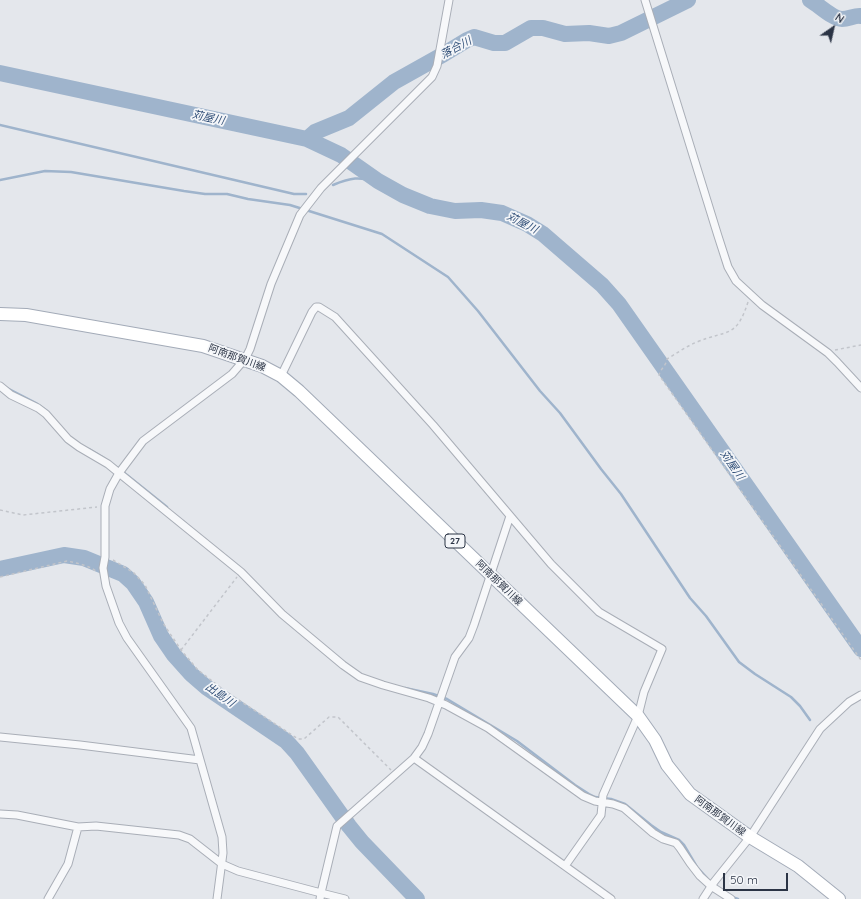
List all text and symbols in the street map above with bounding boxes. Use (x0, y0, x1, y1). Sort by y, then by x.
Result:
north arrow (813, 8, 853, 48)
text: N (832, 10, 847, 26)
water label: 落合川 (438, 34, 474, 62)
water label: 苅屋川 (190, 108, 226, 128)
water label: 苅屋川 (504, 210, 540, 236)
street label: 阿南那賀川線 (207, 342, 267, 374)
water label: 苅屋川 (717, 448, 747, 482)
road number: 27 (445, 534, 465, 548)
street label: 阿南那賀川線 (473, 558, 525, 608)
water label: 出島川 (203, 680, 237, 710)
street label: 阿南那賀川線 (692, 794, 748, 838)
scale bar (725, 865, 790, 891)
text: 50 m (730, 872, 758, 887)

